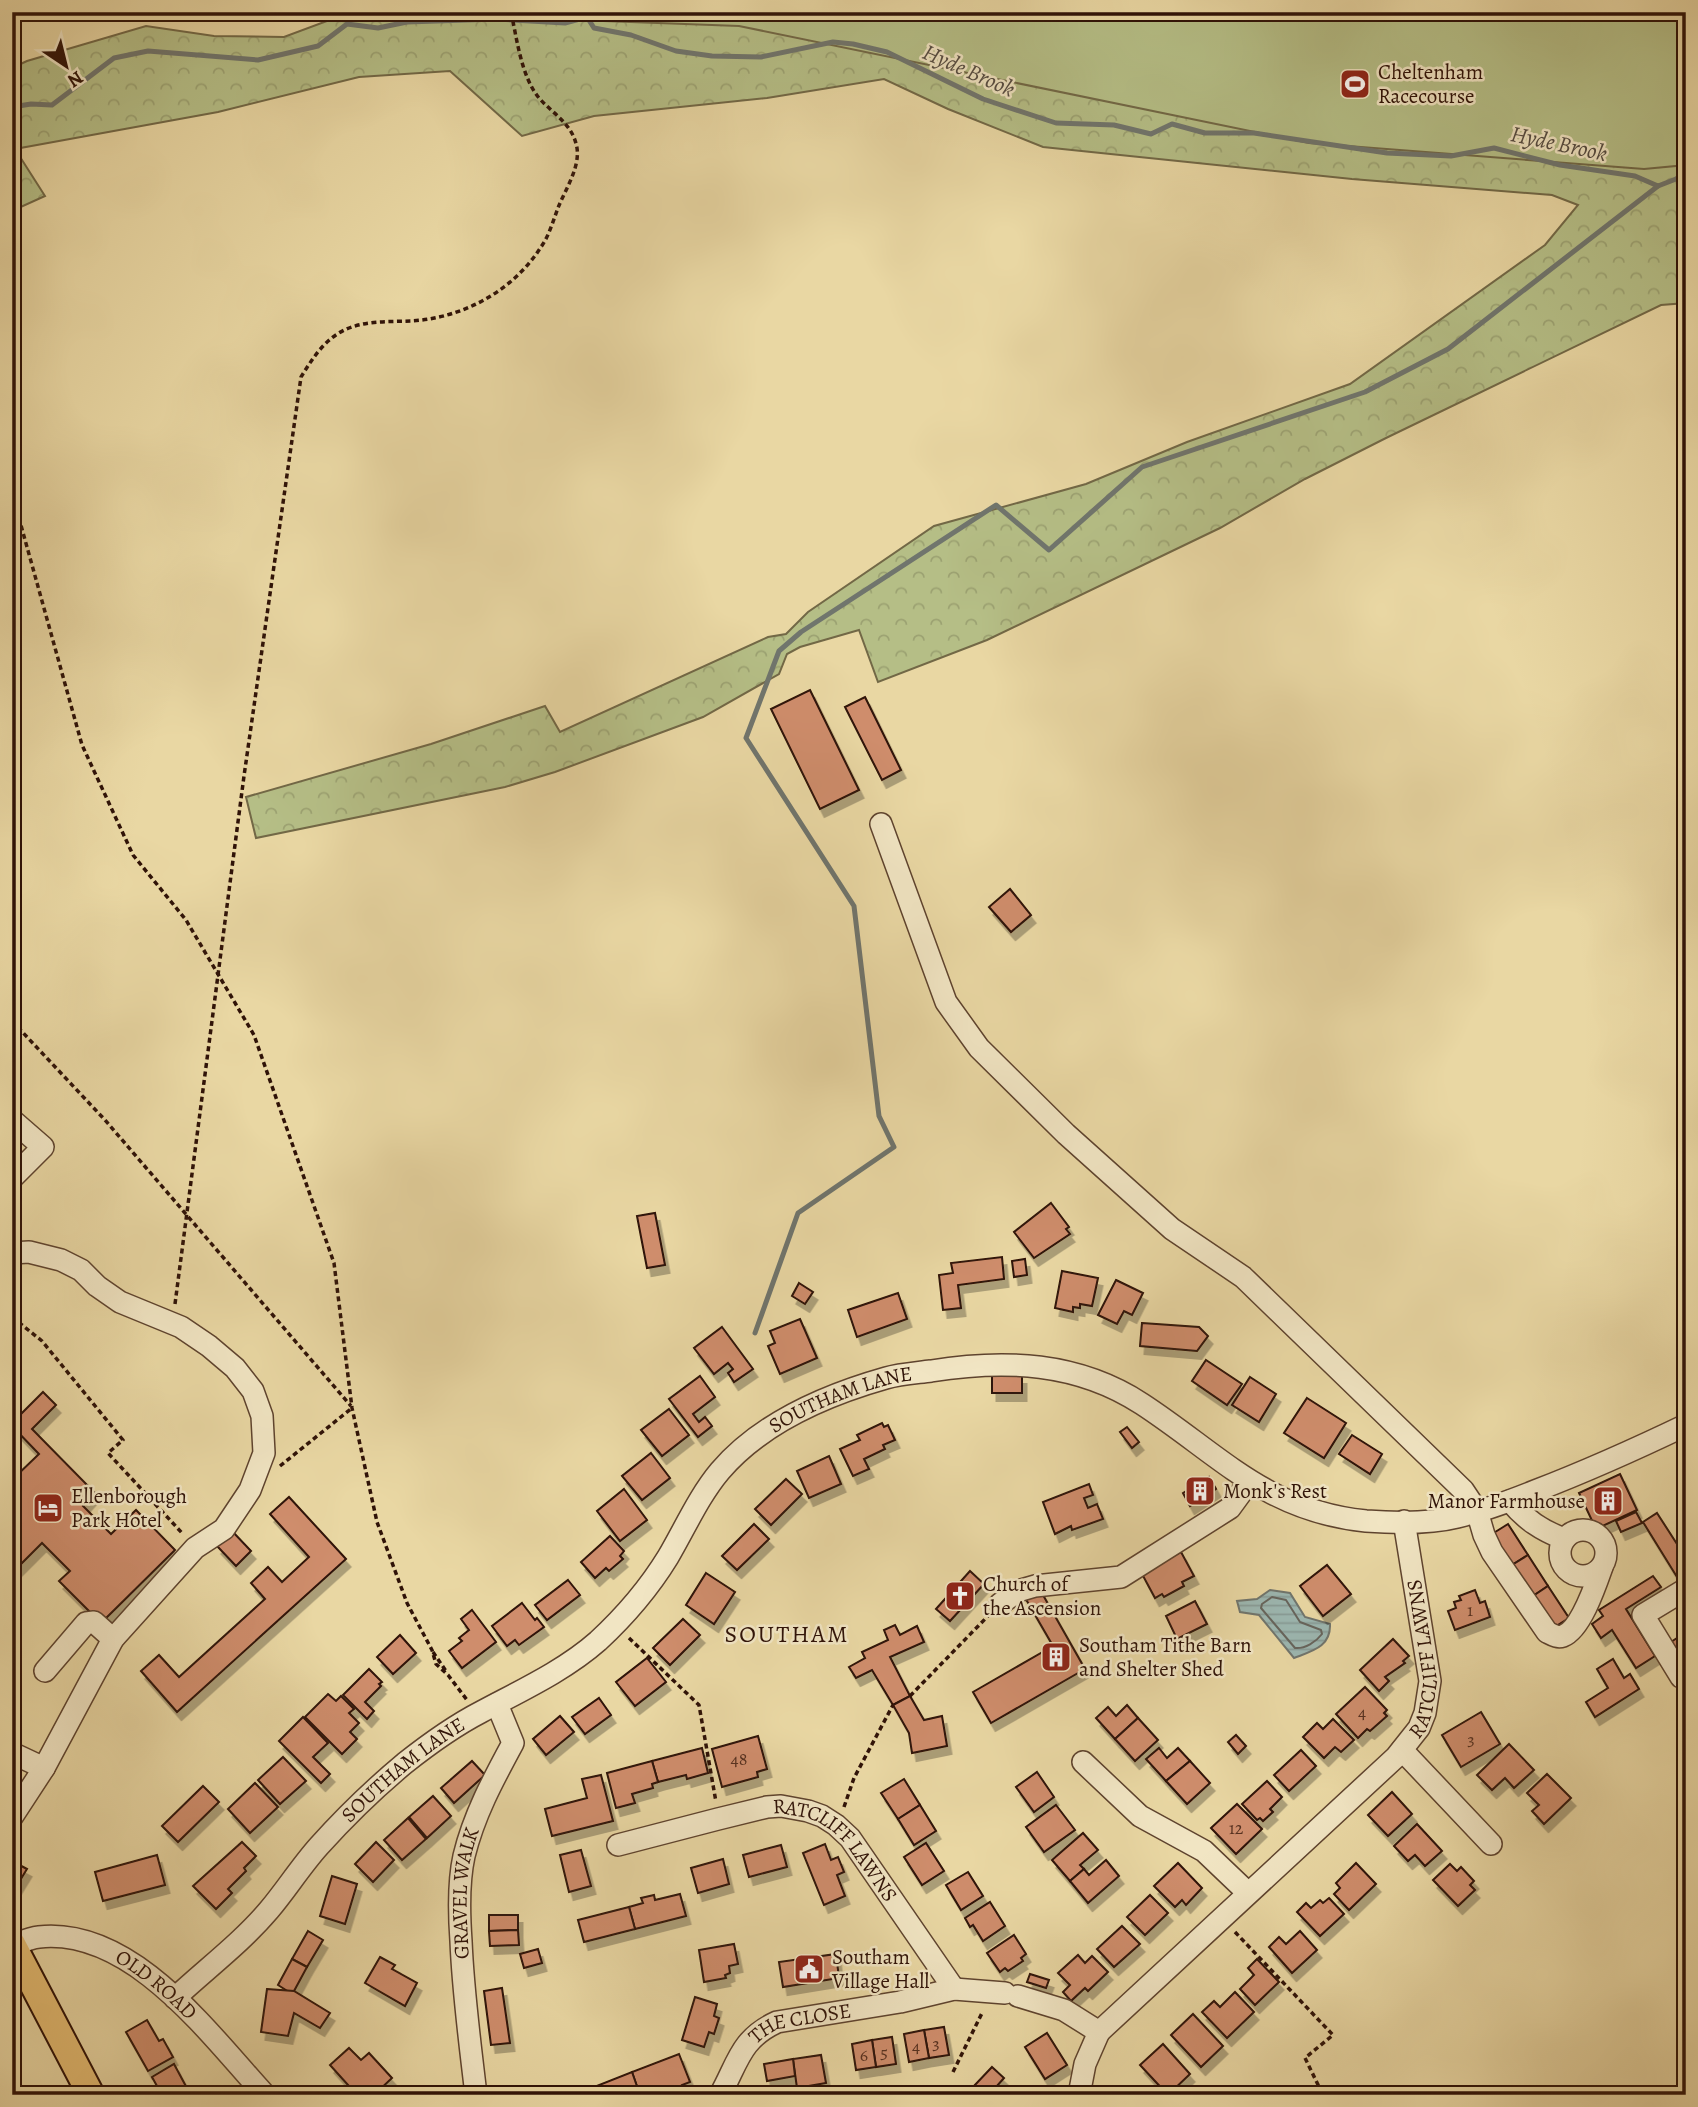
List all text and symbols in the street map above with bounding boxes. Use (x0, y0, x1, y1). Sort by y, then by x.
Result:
north arrow (32, 32, 102, 102)
water label: Hyde Brook (918, 36, 1020, 105)
place label: Cheltenham Racecourse (1378, 58, 1483, 110)
text: N (62, 64, 88, 94)
sports icon: Cheltenham Racecourse (1338, 67, 1372, 101)
water label: Hyde Brook (1508, 118, 1610, 169)
street label: SOUTHAM LANE (763, 1359, 914, 1439)
building icon: Monk's Rest (1183, 1474, 1217, 1508)
place label: Monk's Rest (1223, 1477, 1327, 1505)
place label: Ellenborough Park Hotel (71, 1482, 187, 1534)
building icon: Manor Farmhouse (1591, 1484, 1625, 1518)
place label: Manor Farmhouse (1427, 1487, 1585, 1515)
hotel icon: Ellenborough Park Hotel (31, 1491, 65, 1525)
place label: Church of the Ascension (983, 1570, 1101, 1622)
street label: RATCLIFF LAWNS (1400, 1577, 1444, 1744)
church icon: Church of the Ascension (943, 1579, 977, 1613)
house number: 1 (1467, 1598, 1473, 1622)
district label: SOUTHAM (725, 1618, 849, 1650)
place label: Southam Tithe Barn and Shelter Shed (1079, 1631, 1251, 1683)
building icon: Southam Tithe Barn and Shelter Shed (1039, 1640, 1073, 1674)
house number: 4 (1358, 1700, 1366, 1724)
street label: SOUTHAM LANE (335, 1710, 470, 1828)
house number: 3 (1467, 1727, 1475, 1751)
house number: 48 (731, 1747, 747, 1771)
street label: RATCLIFF LAWNS (772, 1792, 904, 1907)
house number: 12 (1229, 1816, 1244, 1840)
street label: GRAVEL WALK (445, 1824, 486, 1960)
street label: OLD ROAD (111, 1943, 204, 2026)
place label: Southam Village Hall (831, 1943, 929, 1995)
public building icon: Southam Village Hall (792, 1952, 826, 1986)
street label: THE CLOSE (742, 1996, 853, 2050)
house number: 3 (932, 2031, 940, 2055)
house number: 4 (912, 2034, 920, 2058)
house number: 5 (880, 2040, 888, 2064)
house number: 6 (860, 2043, 868, 2067)

